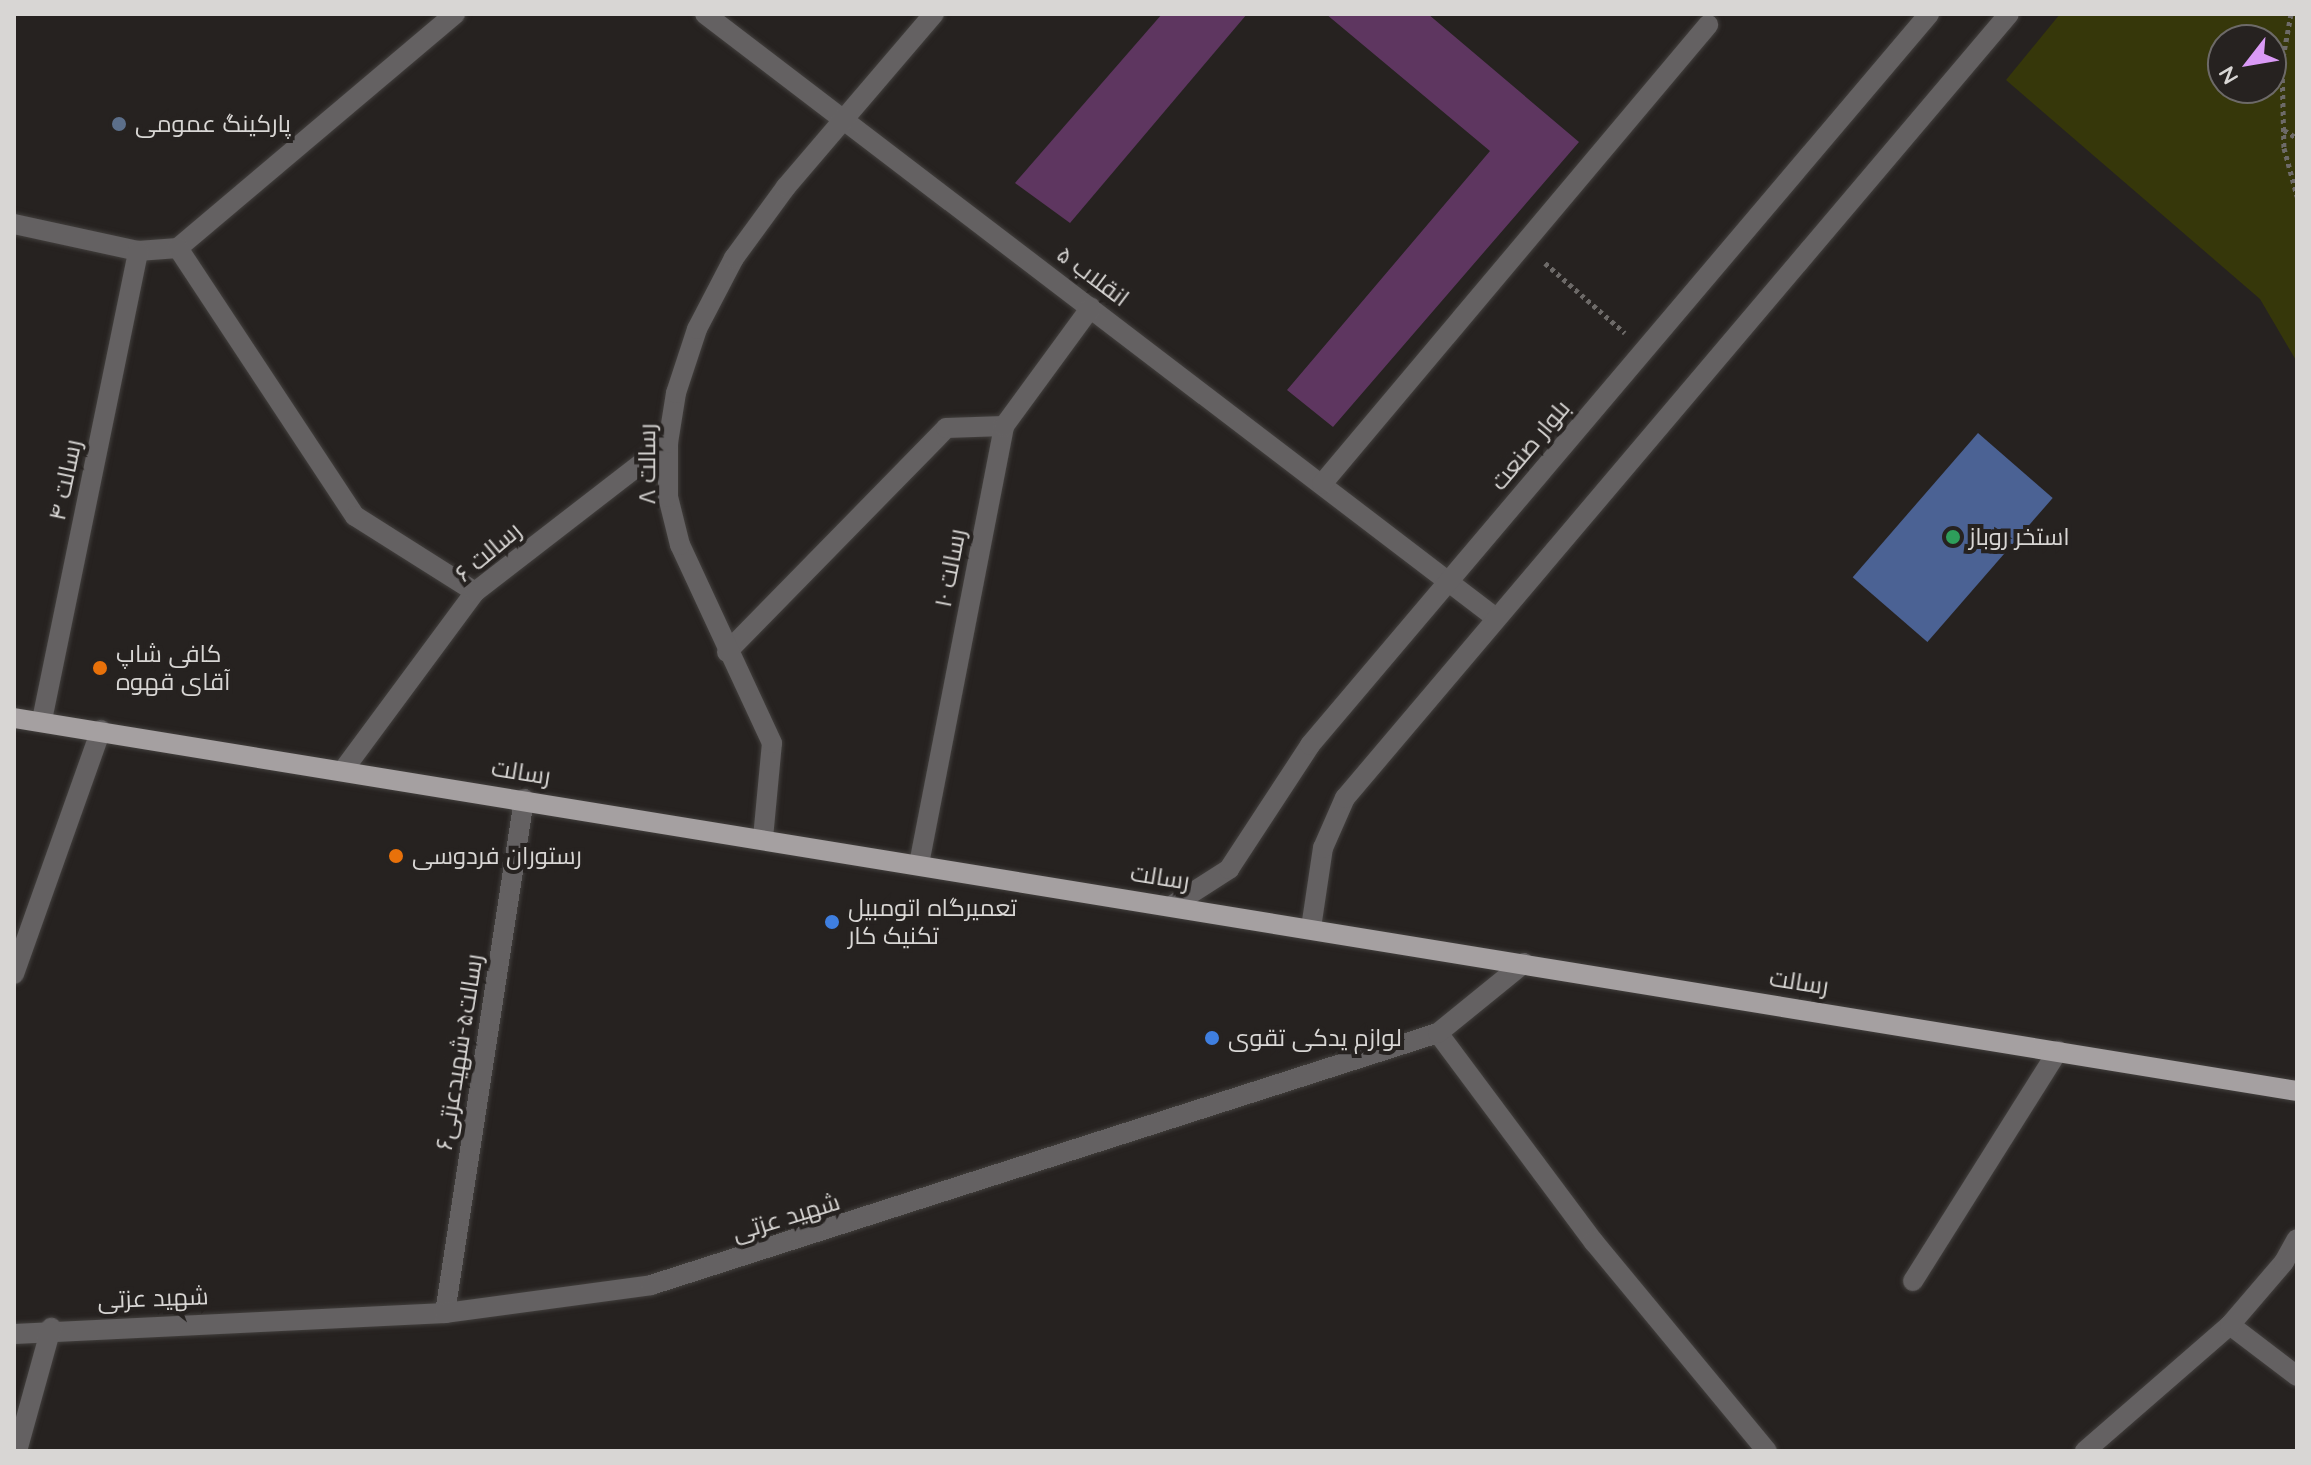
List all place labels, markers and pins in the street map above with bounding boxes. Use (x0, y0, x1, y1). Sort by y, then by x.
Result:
place label: پارکینگ عمومی (135, 110, 291, 138)
marker: پارکینگ عمومی (110, 115, 128, 133)
place label: استخر روباز (1969, 523, 2070, 551)
marker: استخر روباز (1944, 528, 1962, 546)
place label: کافی شاپ آقای‌ قهوه (116, 640, 230, 696)
marker: کافی شاپ آقای‌ قهوه (91, 659, 109, 677)
place label: رستوران فردوسی (412, 842, 582, 870)
marker: رستوران فردوسی (387, 847, 405, 865)
place label: تعمیرگاه اتومبیل تکنیک کار (848, 894, 1017, 950)
marker: تعمیرگاه اتومبیل تکنیک کار (823, 913, 841, 931)
place label: لوازم یدکی تقوی (1228, 1024, 1402, 1052)
marker: لوازم یدکی تقوی (1203, 1029, 1221, 1047)

